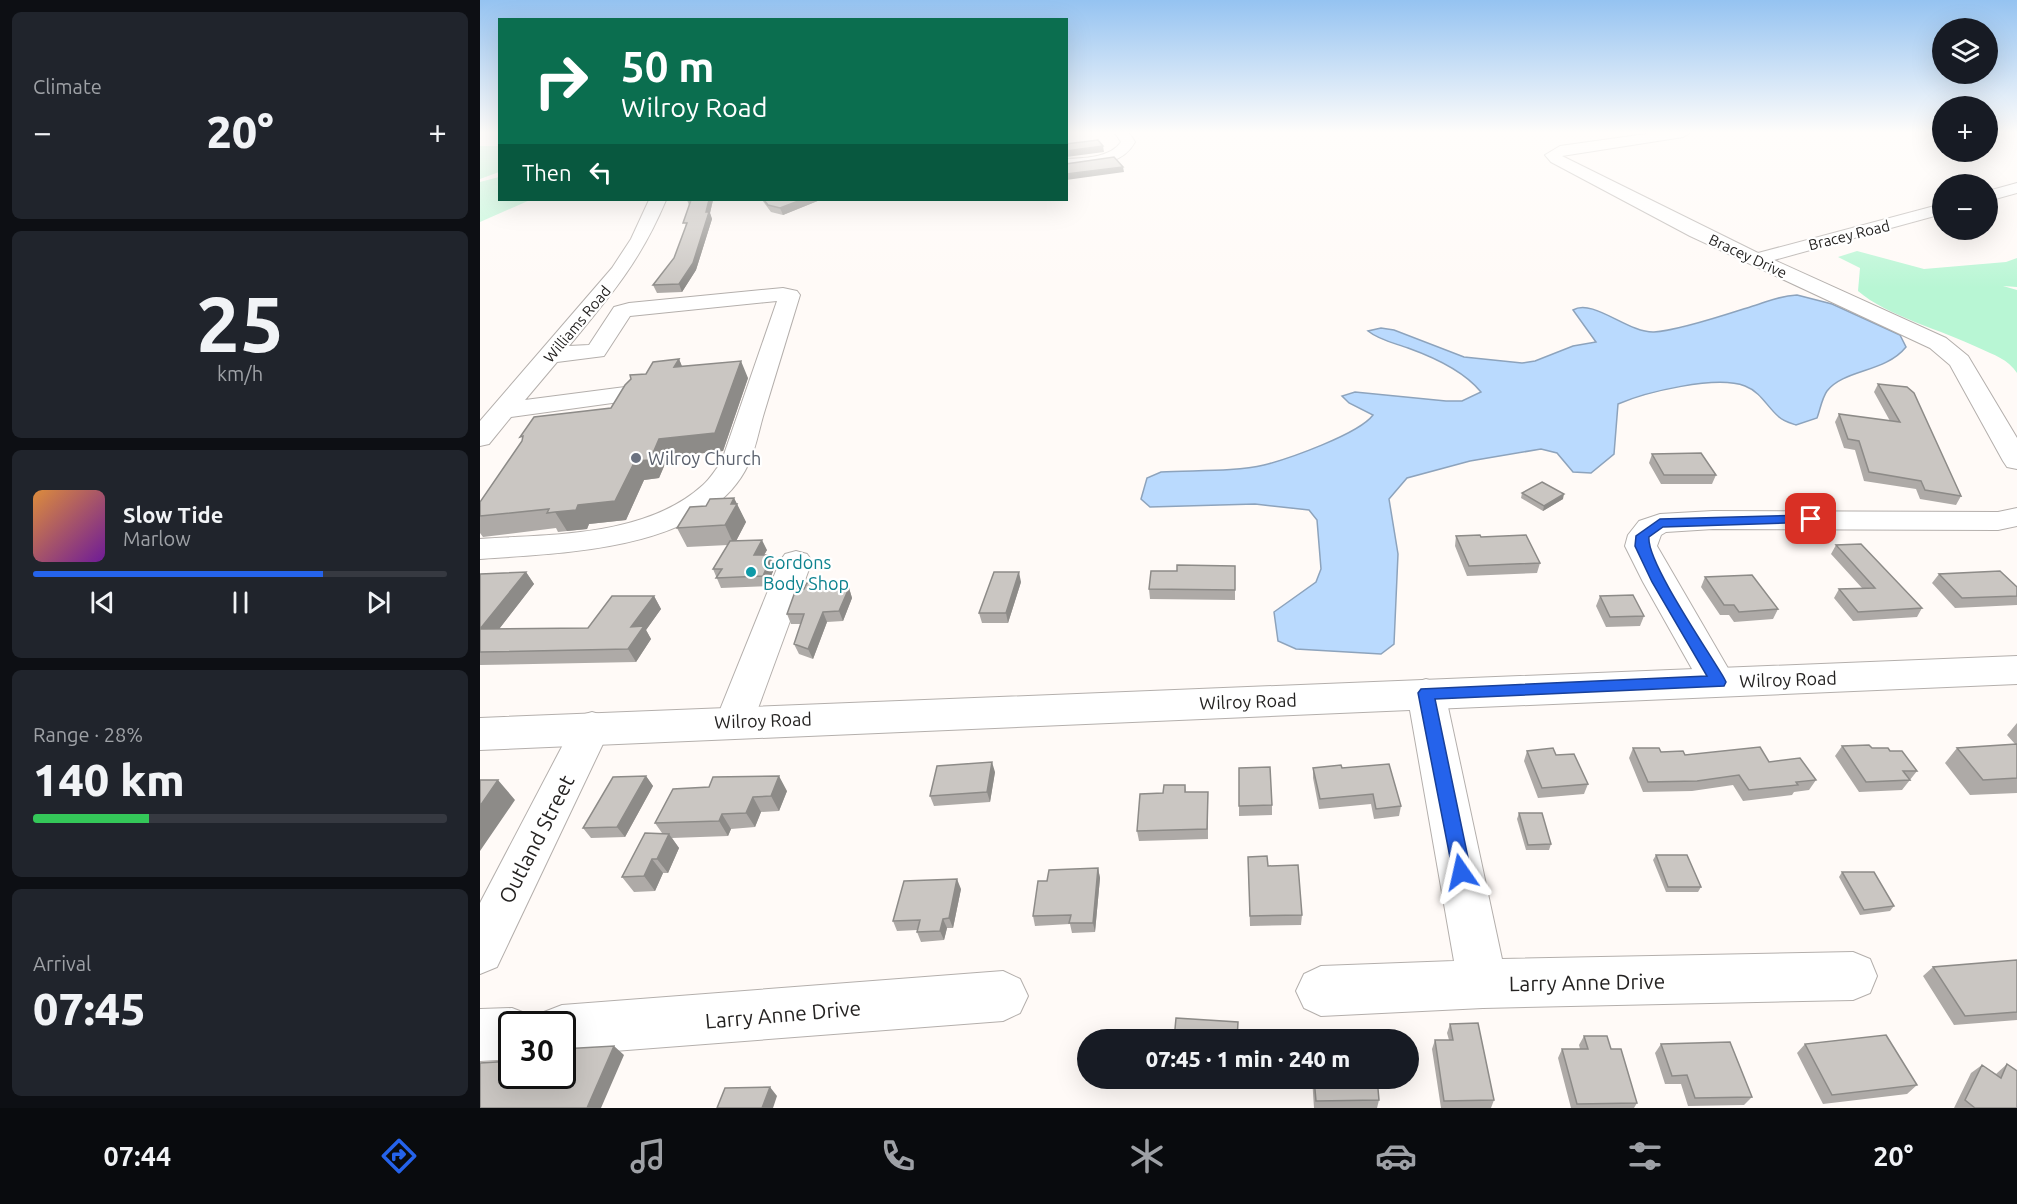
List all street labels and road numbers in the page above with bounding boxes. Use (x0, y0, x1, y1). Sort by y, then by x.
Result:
street label: Bracey Road (1807, 217, 1891, 253)
street label: Bracey Drive (1706, 230, 1790, 282)
street label: Williams Road (540, 282, 614, 366)
street label: Wilroy Road (1739, 667, 1837, 691)
street label: Wilroy Road (1199, 689, 1297, 713)
street label: Wilroy Road (714, 708, 812, 732)
street label: Outland Street (493, 771, 579, 907)
street label: Larry Anne Drive (1509, 969, 1665, 995)
street label: Larry Anne Drive (704, 995, 862, 1033)

